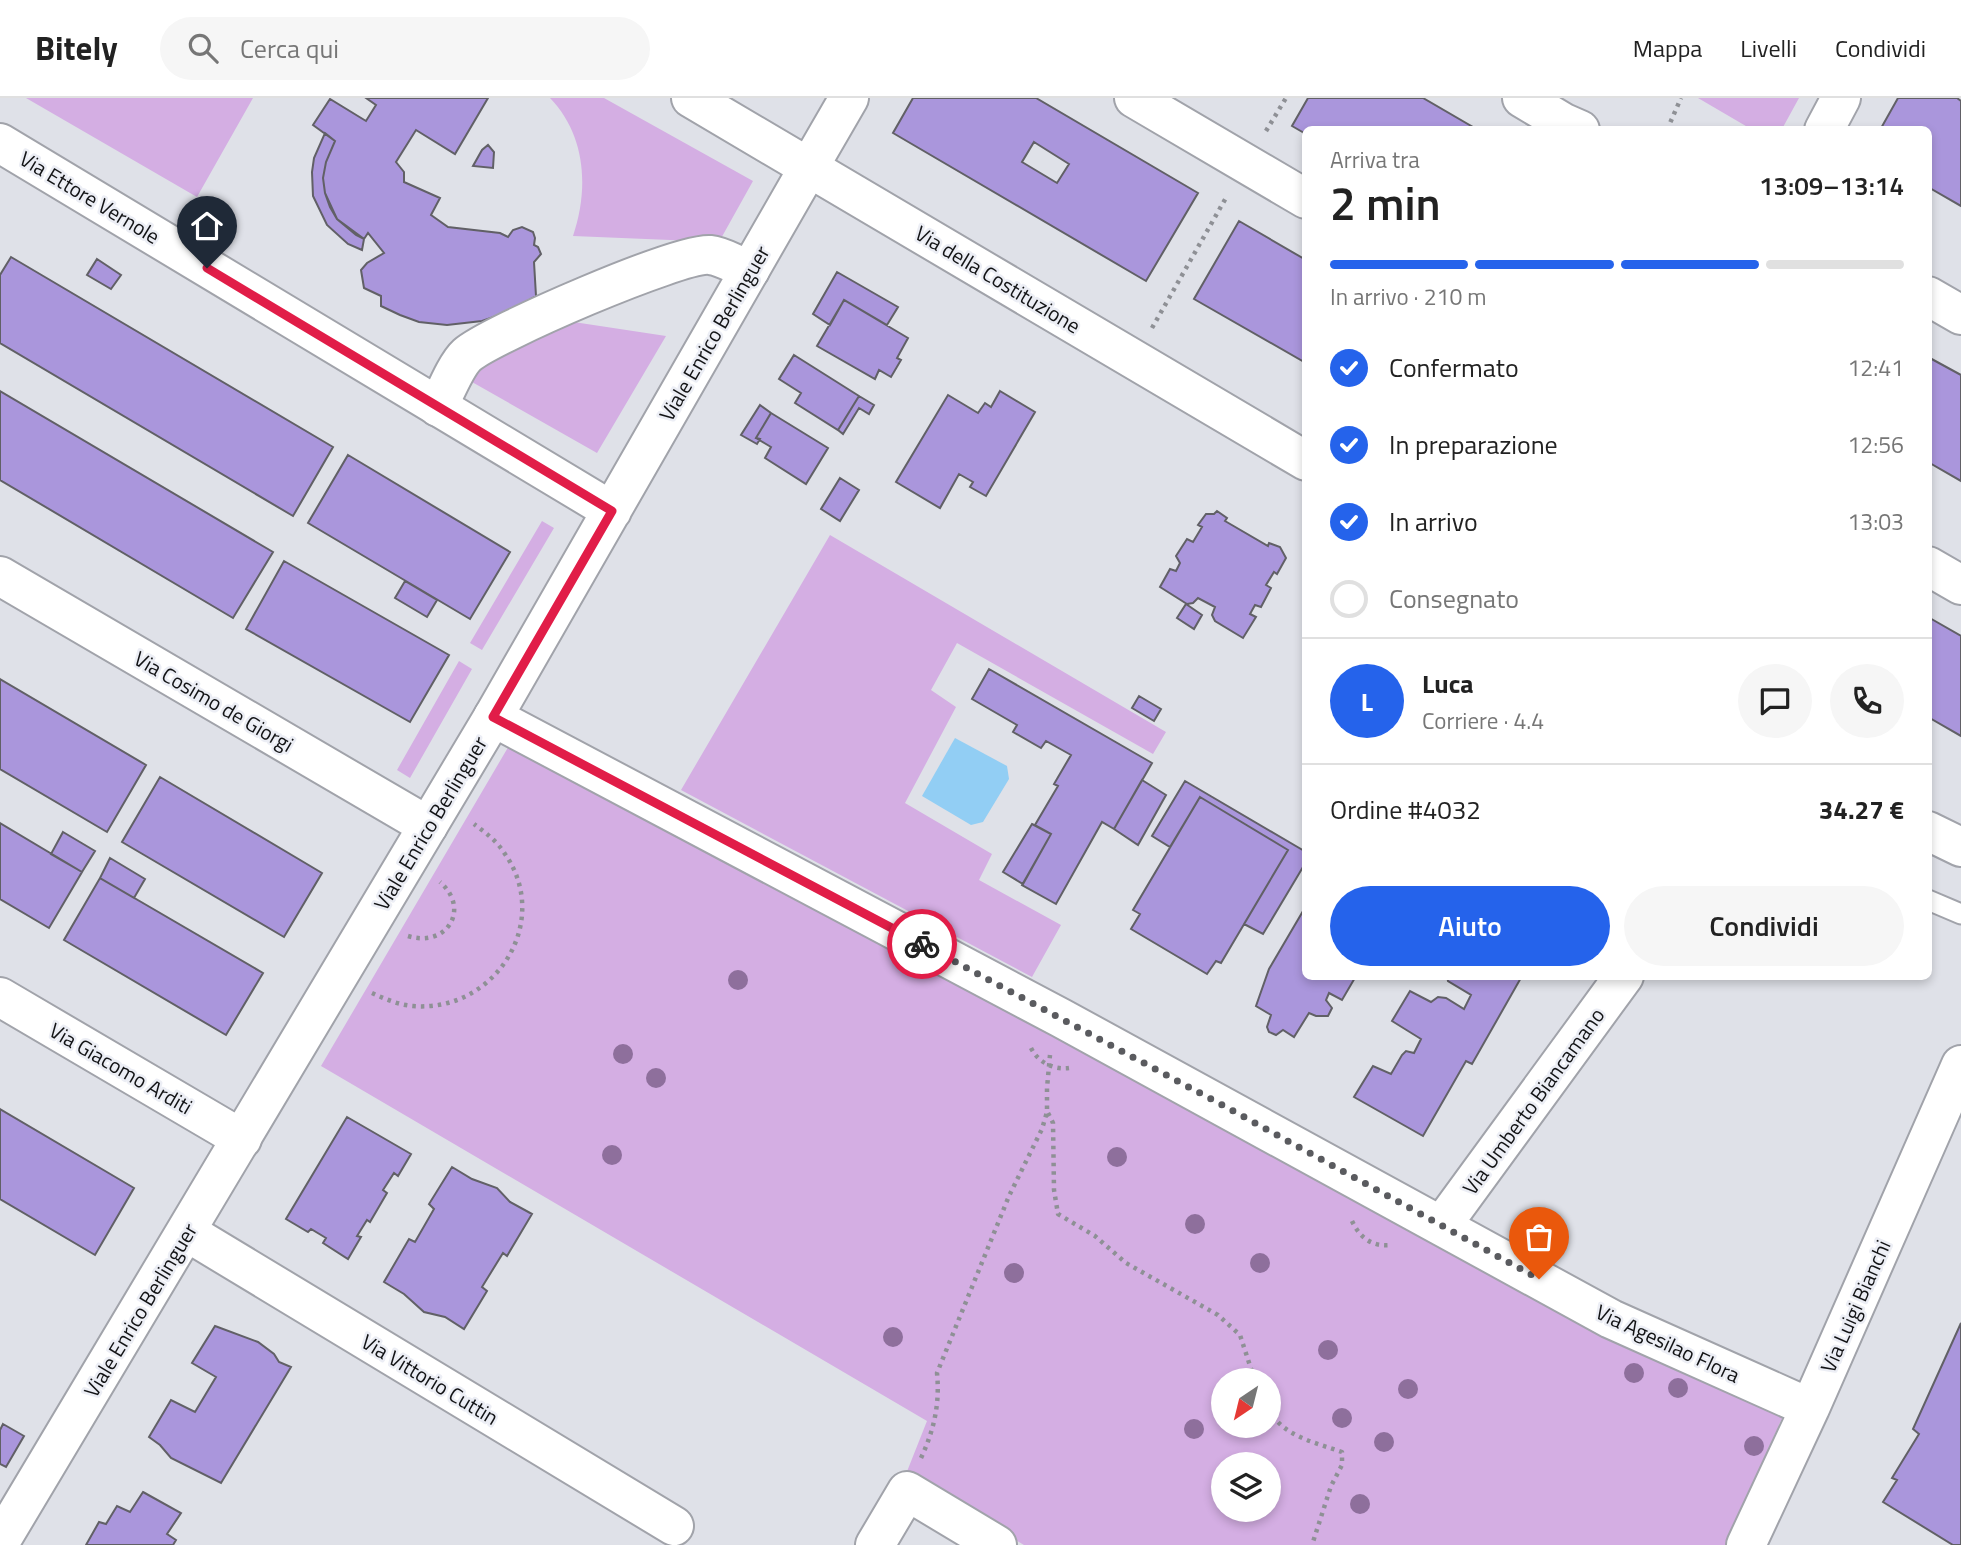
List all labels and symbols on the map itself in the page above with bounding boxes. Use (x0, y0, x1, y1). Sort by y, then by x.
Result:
street label: Via Ettore Vernole (14, 142, 166, 252)
pin (177, 196, 237, 268)
street label: Via della Costituzione (909, 217, 1087, 341)
street label: Viale Enrico Berlinguer (651, 239, 777, 427)
street label: Via Cosimo de Giorgi (128, 642, 300, 760)
street label: Viale Enrico Berlinguer (365, 730, 495, 916)
courier (887, 909, 957, 979)
street label: Via Umberto Biancamano (1454, 1001, 1612, 1201)
street label: Via Giacomo Arditi (43, 1014, 199, 1122)
pin (1509, 1207, 1569, 1279)
street label: Viale Enrico Berlinguer (75, 1217, 205, 1403)
street label: Via Luigi Bianchi (1811, 1235, 1899, 1377)
street label: Via Agesilao Flora (1591, 1296, 1746, 1391)
street label: Via Vittorio Cuttin (355, 1325, 505, 1433)
north arrow (1211, 1368, 1281, 1438)

